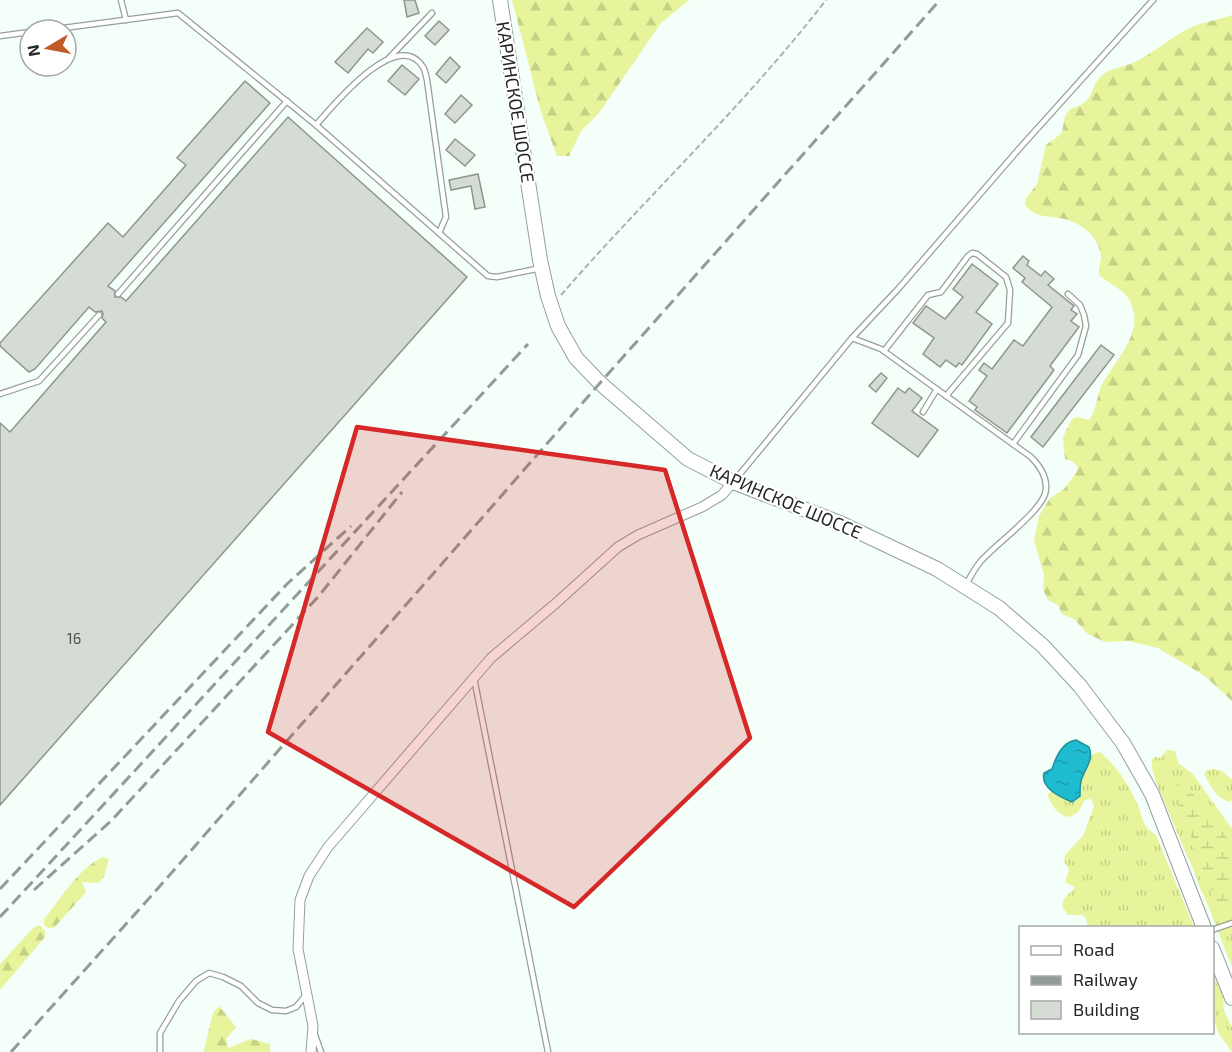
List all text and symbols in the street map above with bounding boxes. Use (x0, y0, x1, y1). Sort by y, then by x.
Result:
north arrow (18, 18, 78, 78)
street label: КАРИНСКОЕ ШОССЕ (492, 20, 540, 184)
text: N (22, 43, 43, 58)
street label: КАРИНСКОЕ ШОССЕ (707, 459, 865, 543)
house number: 16 (67, 629, 81, 647)
legend (1019, 926, 1214, 1034)
text: Road (1073, 938, 1114, 960)
text: Railway (1073, 968, 1138, 990)
text: Building (1073, 998, 1140, 1020)

